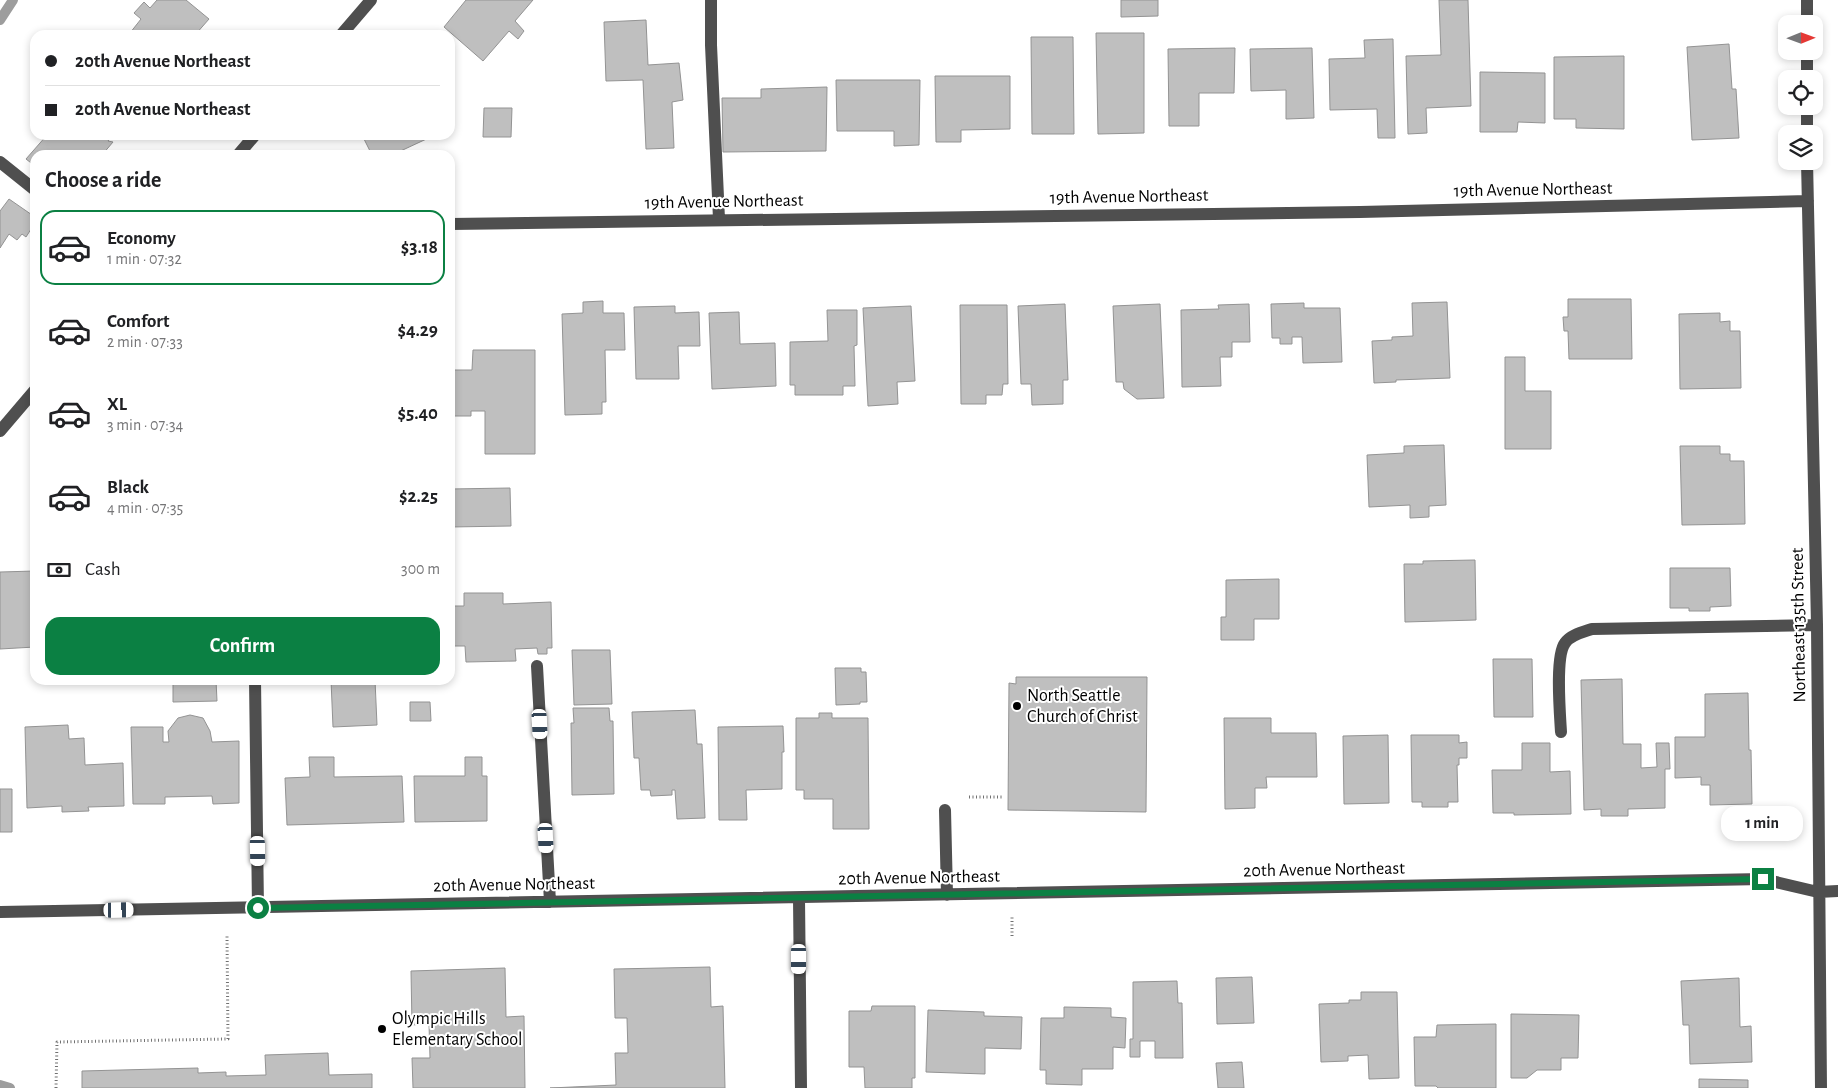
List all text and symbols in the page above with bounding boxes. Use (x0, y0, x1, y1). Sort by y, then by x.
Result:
north arrow (1778, 15, 1822, 60)
map controls (1778, 15, 1823, 170)
text: 20th Avenue Northeast (75, 52, 250, 71)
button: locate (1778, 70, 1823, 115)
text: 20th Avenue Northeast (75, 100, 250, 119)
button: layers (1778, 125, 1823, 170)
text: Choose a ride (45, 169, 161, 191)
street label: 19th Avenue Northeast (1454, 180, 1613, 200)
street label: 19th Avenue Northeast (1050, 187, 1209, 207)
street label: 19th Avenue Northeast (645, 192, 804, 212)
icon: car (47, 225, 92, 270)
text: Economy (107, 229, 176, 248)
text: $3.18 (401, 238, 438, 257)
text: 1 min · 07:32 (107, 251, 182, 267)
icon: car (47, 308, 92, 353)
text: Comfort (107, 312, 169, 331)
text: $4.29 (397, 321, 438, 340)
text: 2 min · 07:33 (107, 334, 183, 350)
icon: car (47, 391, 92, 436)
text: XL (107, 395, 127, 414)
text: $5.40 (397, 404, 438, 423)
text: 3 min · 07:34 (107, 417, 183, 433)
icon: car (47, 474, 92, 519)
text: Black (107, 478, 149, 497)
text: $2.25 (399, 487, 438, 506)
text: 4 min · 07:35 (107, 500, 183, 516)
street label: Northeast 135th Street (1789, 547, 1809, 703)
icon: cash (45, 556, 73, 584)
text: Cash (85, 560, 121, 579)
text: 300 m (401, 561, 440, 577)
button: Confirm (45, 617, 440, 675)
place label: North Seattle Church of Christ (1027, 687, 1138, 726)
marker: North Seattle Church of Christ (1011, 700, 1023, 712)
car (531, 709, 548, 739)
callout: 1 min (1722, 806, 1804, 842)
text: 1 min (1745, 815, 1779, 831)
car (537, 823, 554, 853)
car (250, 836, 265, 866)
street label: 20th Avenue Northeast (1243, 860, 1405, 880)
street label: 20th Avenue Northeast (838, 868, 1000, 888)
route end (1752, 868, 1774, 890)
street label: 20th Avenue Northeast (433, 875, 595, 895)
route start (247, 897, 269, 919)
car (103, 902, 134, 918)
car (791, 944, 806, 974)
place label: Olympic Hills Elementary School (392, 1010, 523, 1049)
marker: Olympic Hills Elementary School (376, 1023, 388, 1035)

